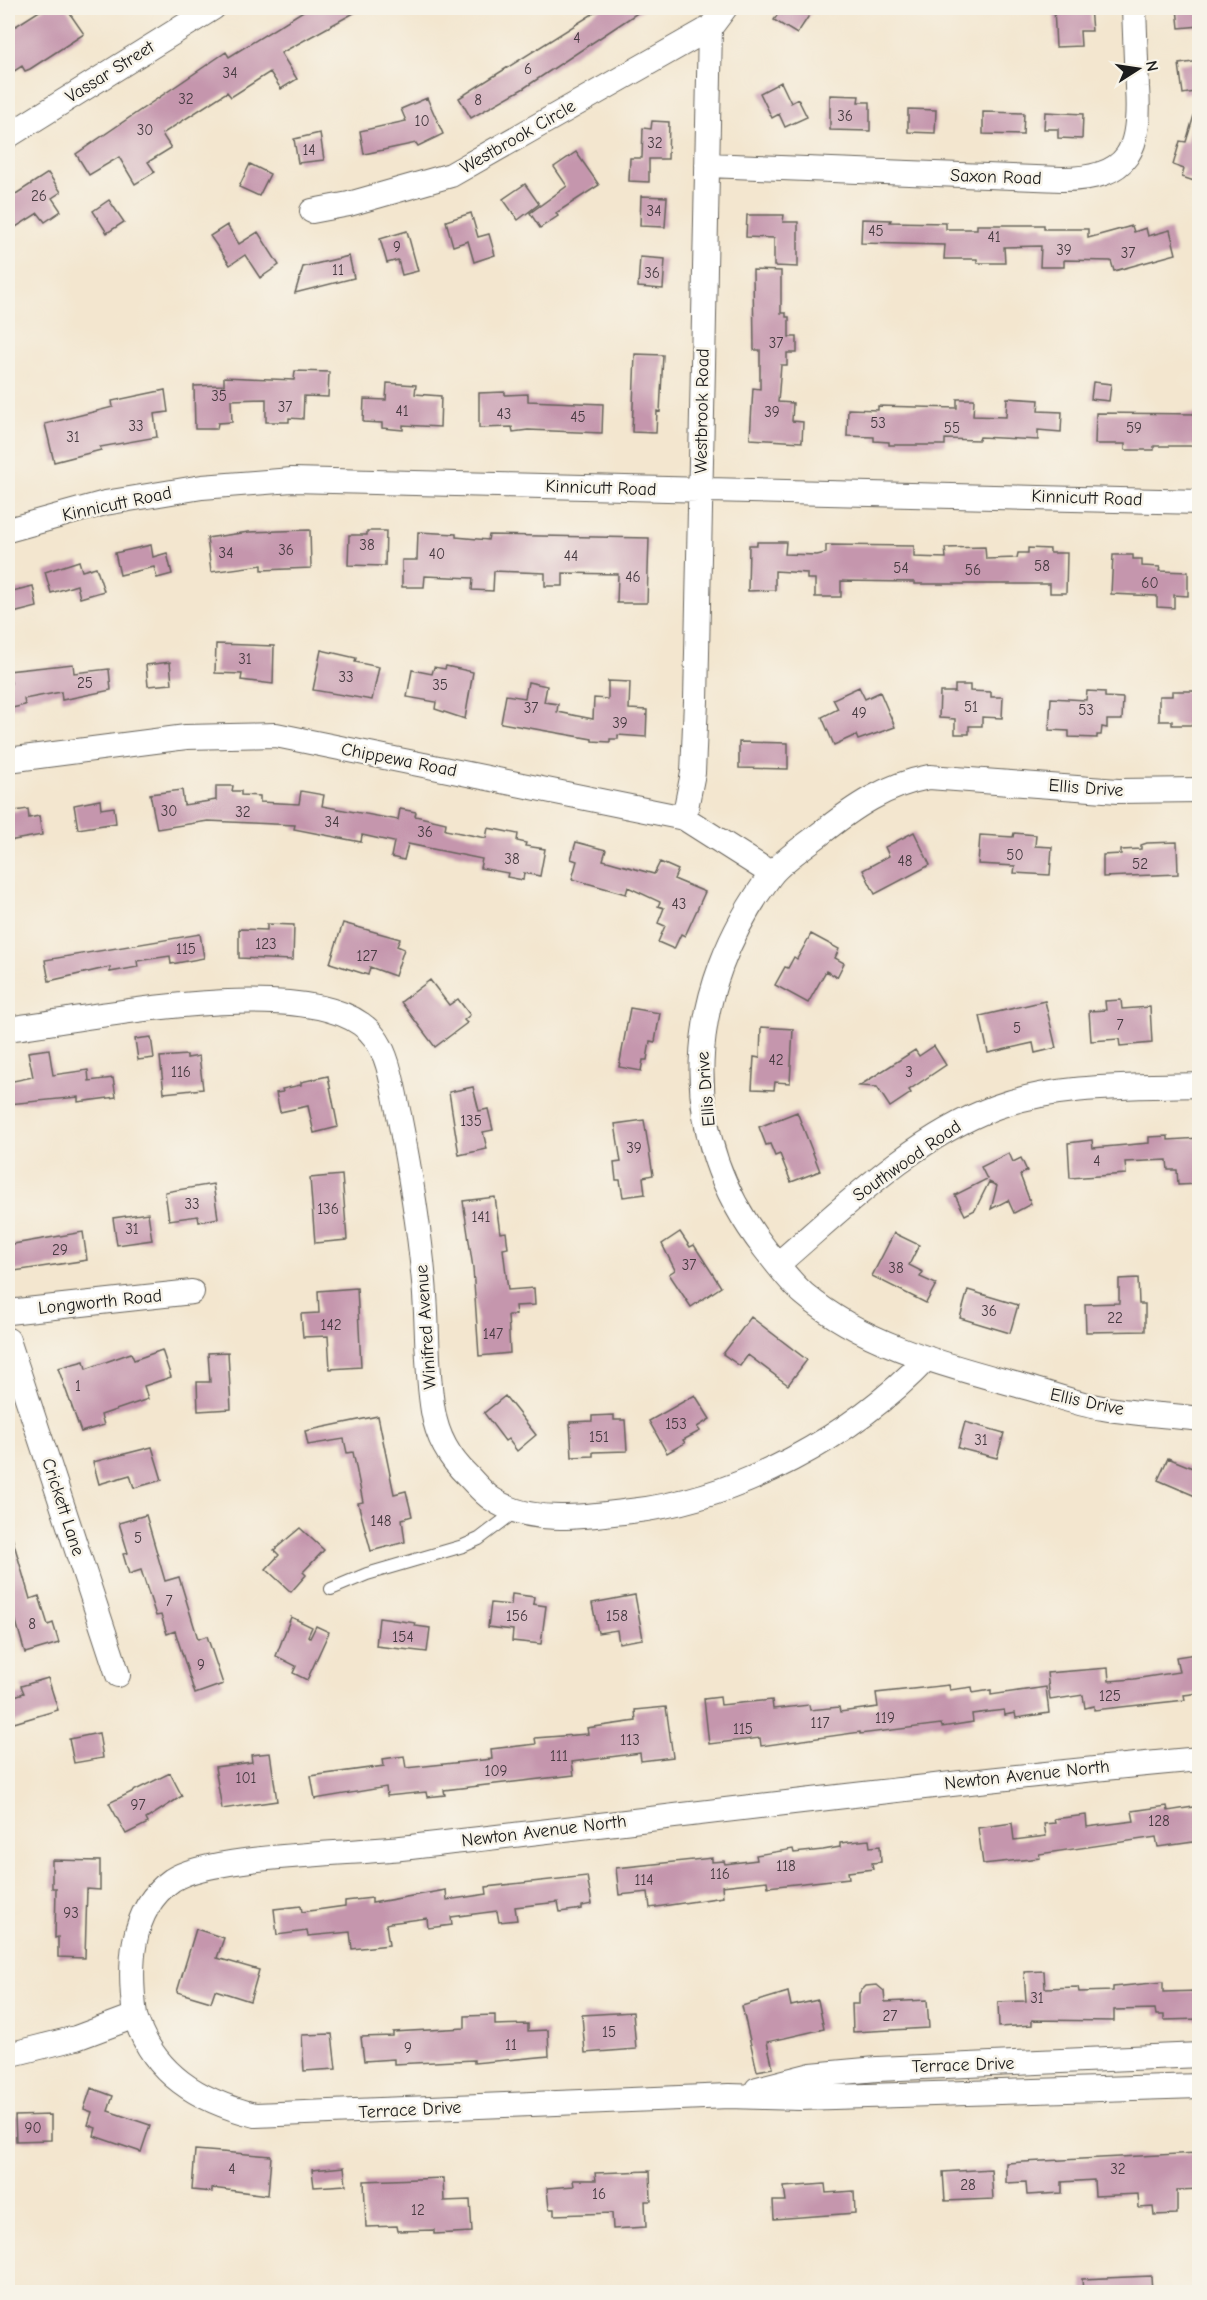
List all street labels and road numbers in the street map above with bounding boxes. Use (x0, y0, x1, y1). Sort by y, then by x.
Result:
street label: Vassar Street (62, 36, 159, 107)
street label: Westbrook Circle (457, 95, 579, 179)
street label: Saxon Road (950, 165, 1042, 189)
street label: Westbrook Road (690, 348, 714, 474)
street label: Kinnicutt Road (545, 476, 657, 500)
street label: Kinnicutt Road (60, 482, 174, 526)
street label: Kinnicutt Road (1031, 486, 1143, 510)
street label: Chippewa Road (339, 738, 459, 782)
street label: Ellis Drive (1048, 775, 1124, 801)
street label: Ellis Drive (692, 1051, 720, 1127)
street label: Southwood Road (849, 1116, 965, 1206)
street label: Winifred Avenue (411, 1264, 441, 1390)
street label: Longworth Road (37, 1285, 163, 1319)
street label: Ellis Drive (1048, 1384, 1126, 1420)
street label: Crickett Lane (37, 1455, 89, 1559)
street label: Newton Avenue North (943, 1756, 1111, 1794)
street label: Newton Avenue North (460, 1810, 628, 1852)
street label: Terrace Drive (911, 2053, 1015, 2077)
street label: Terrace Drive (358, 2097, 462, 2123)

